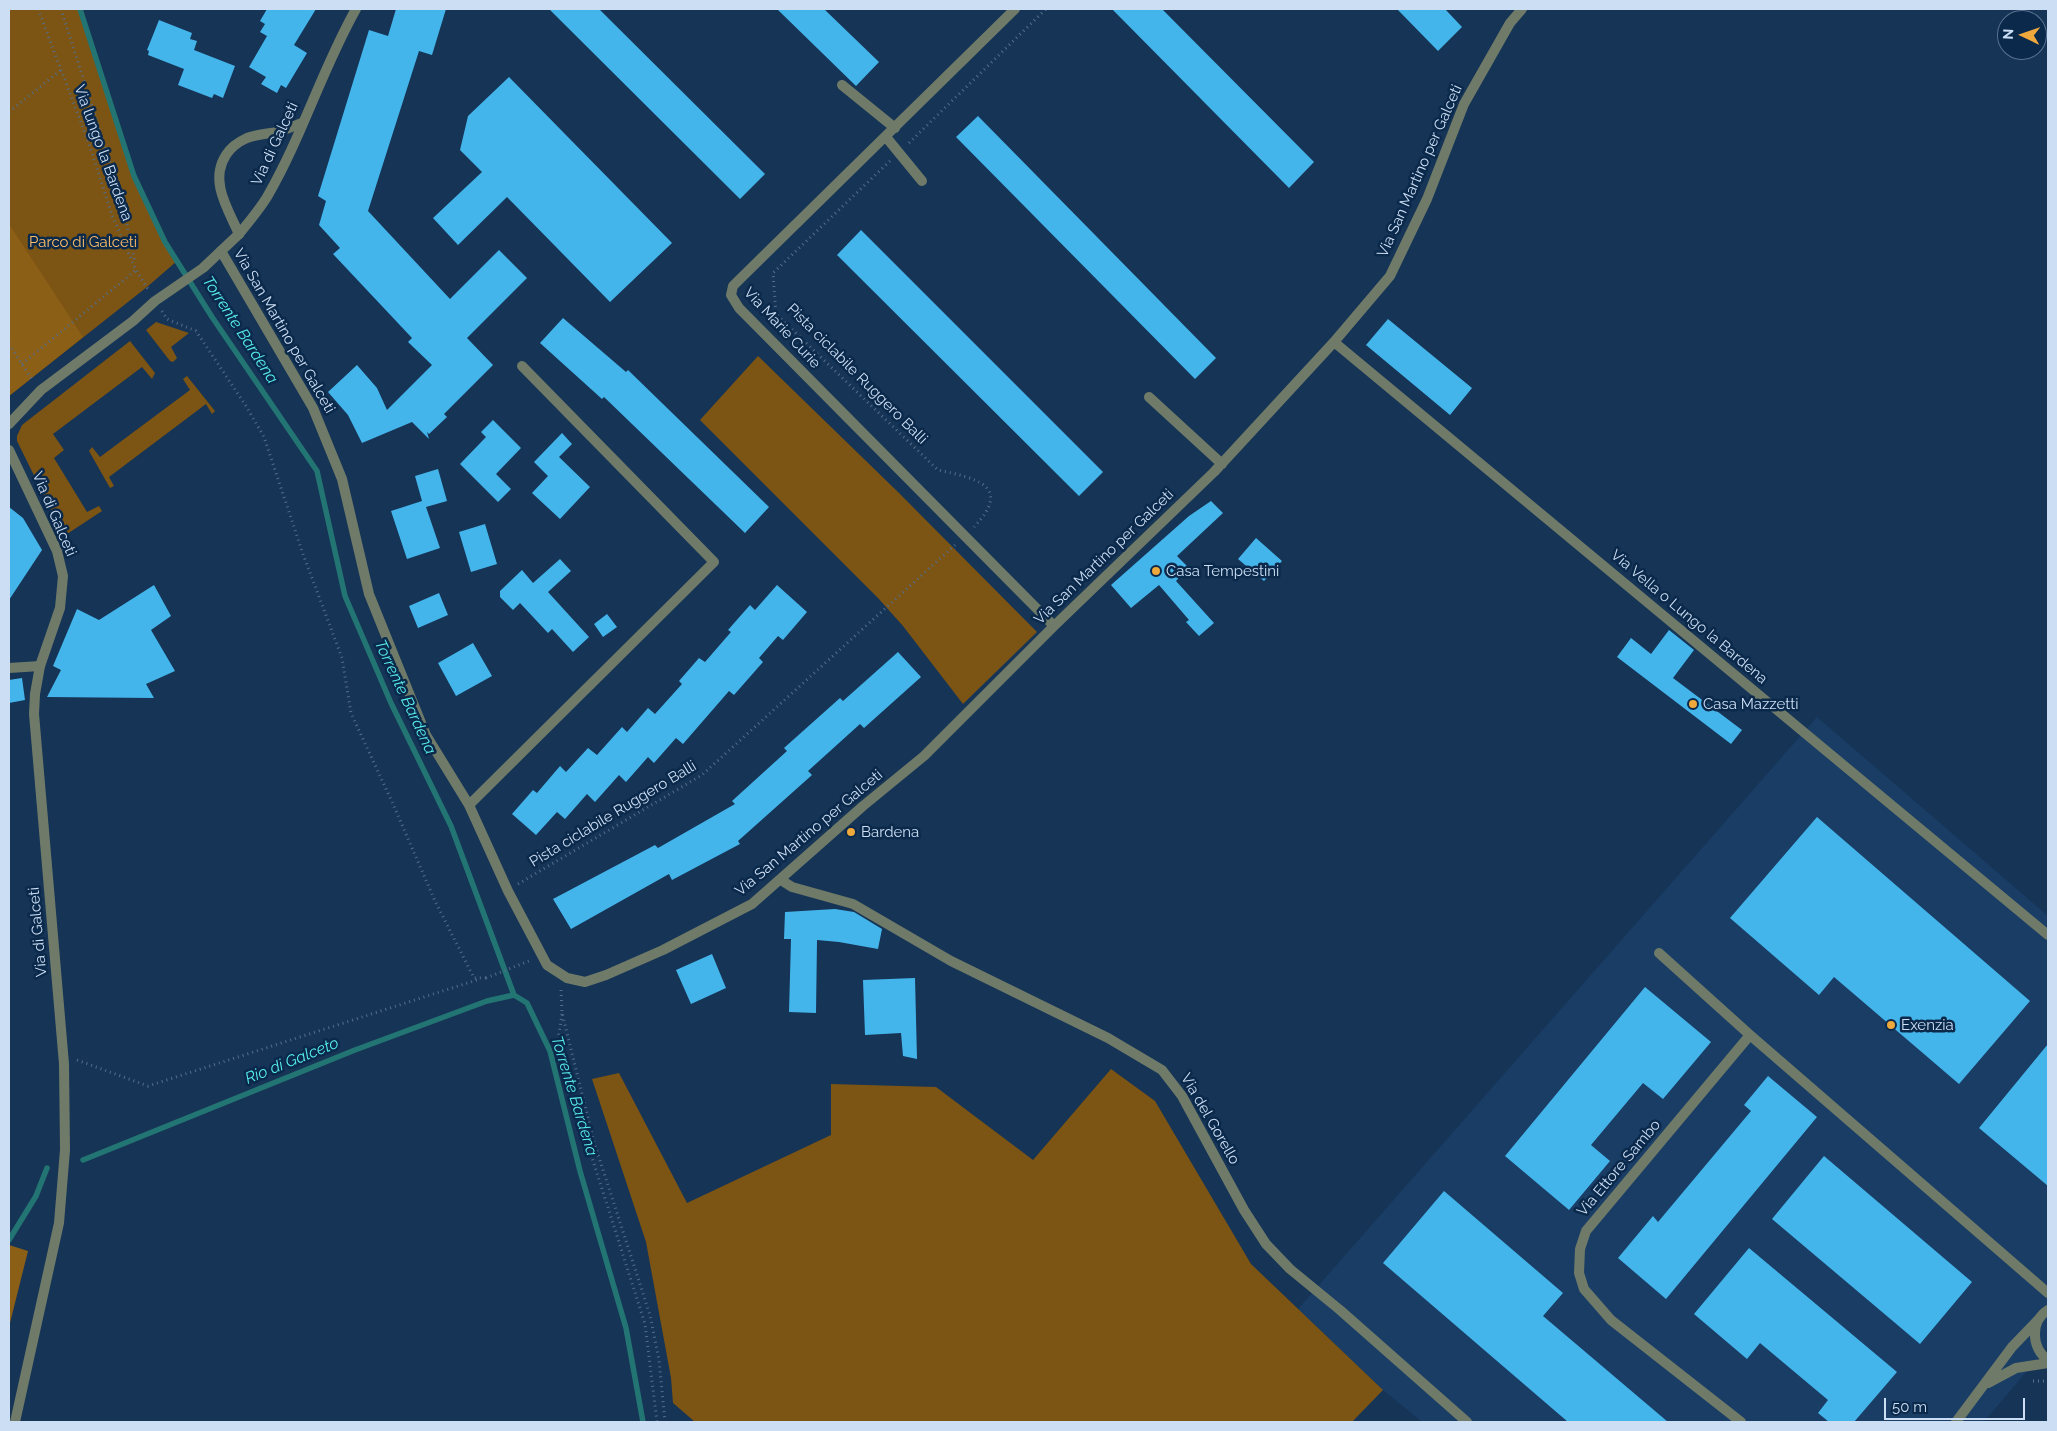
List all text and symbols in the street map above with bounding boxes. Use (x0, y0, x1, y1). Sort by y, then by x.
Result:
north arrow (1997, 10, 2047, 60)
text: N (2000, 29, 2016, 40)
street label: Via lungo la Bardena (70, 82, 136, 224)
street label: Via San Martino per Galceti (1374, 82, 1466, 260)
street label: Via di Galceti (248, 99, 302, 189)
park label: Parco di Galceti (29, 233, 137, 251)
street label: Via San Martino per Galceti (229, 246, 339, 416)
water label: Torrente Bardena (198, 273, 282, 387)
street label: Via Marie Curie (740, 284, 824, 372)
street label: Pista ciclabile Ruggero Balli (783, 300, 931, 448)
street label: Via di Galceti (28, 469, 80, 559)
street label: Via San Martino per Galceti (1031, 486, 1177, 628)
street label: Via Vella o Lungo la Bardena (1607, 546, 1771, 688)
place label: Casa Tempestini (1166, 562, 1279, 580)
marker: Casa Tempestini (1150, 565, 1162, 577)
water label: Torrente Bardena (370, 637, 440, 757)
place label: Casa Mazzetti (1703, 695, 1799, 713)
marker: Casa Mazzetti (1687, 698, 1699, 710)
street label: Pista ciclabile Ruggero Balli (526, 757, 700, 871)
street label: Via San Martino per Galceti (732, 766, 886, 900)
place label: Bardena (861, 823, 919, 841)
marker: Bardena (845, 826, 857, 838)
street label: Via di Galceti (25, 886, 51, 978)
place label: Exenzia (1901, 1016, 1954, 1034)
marker: Exenzia (1885, 1019, 1897, 1031)
water label: Rio di Galceto (242, 1034, 342, 1088)
water label: Torrente Bardena (547, 1034, 601, 1158)
street label: Via del Gorello (1177, 1070, 1243, 1168)
street label: Via Ettore Sambo (1573, 1116, 1665, 1220)
scale bar (1887, 1388, 2028, 1420)
text: 50 m (1892, 1398, 1927, 1416)

